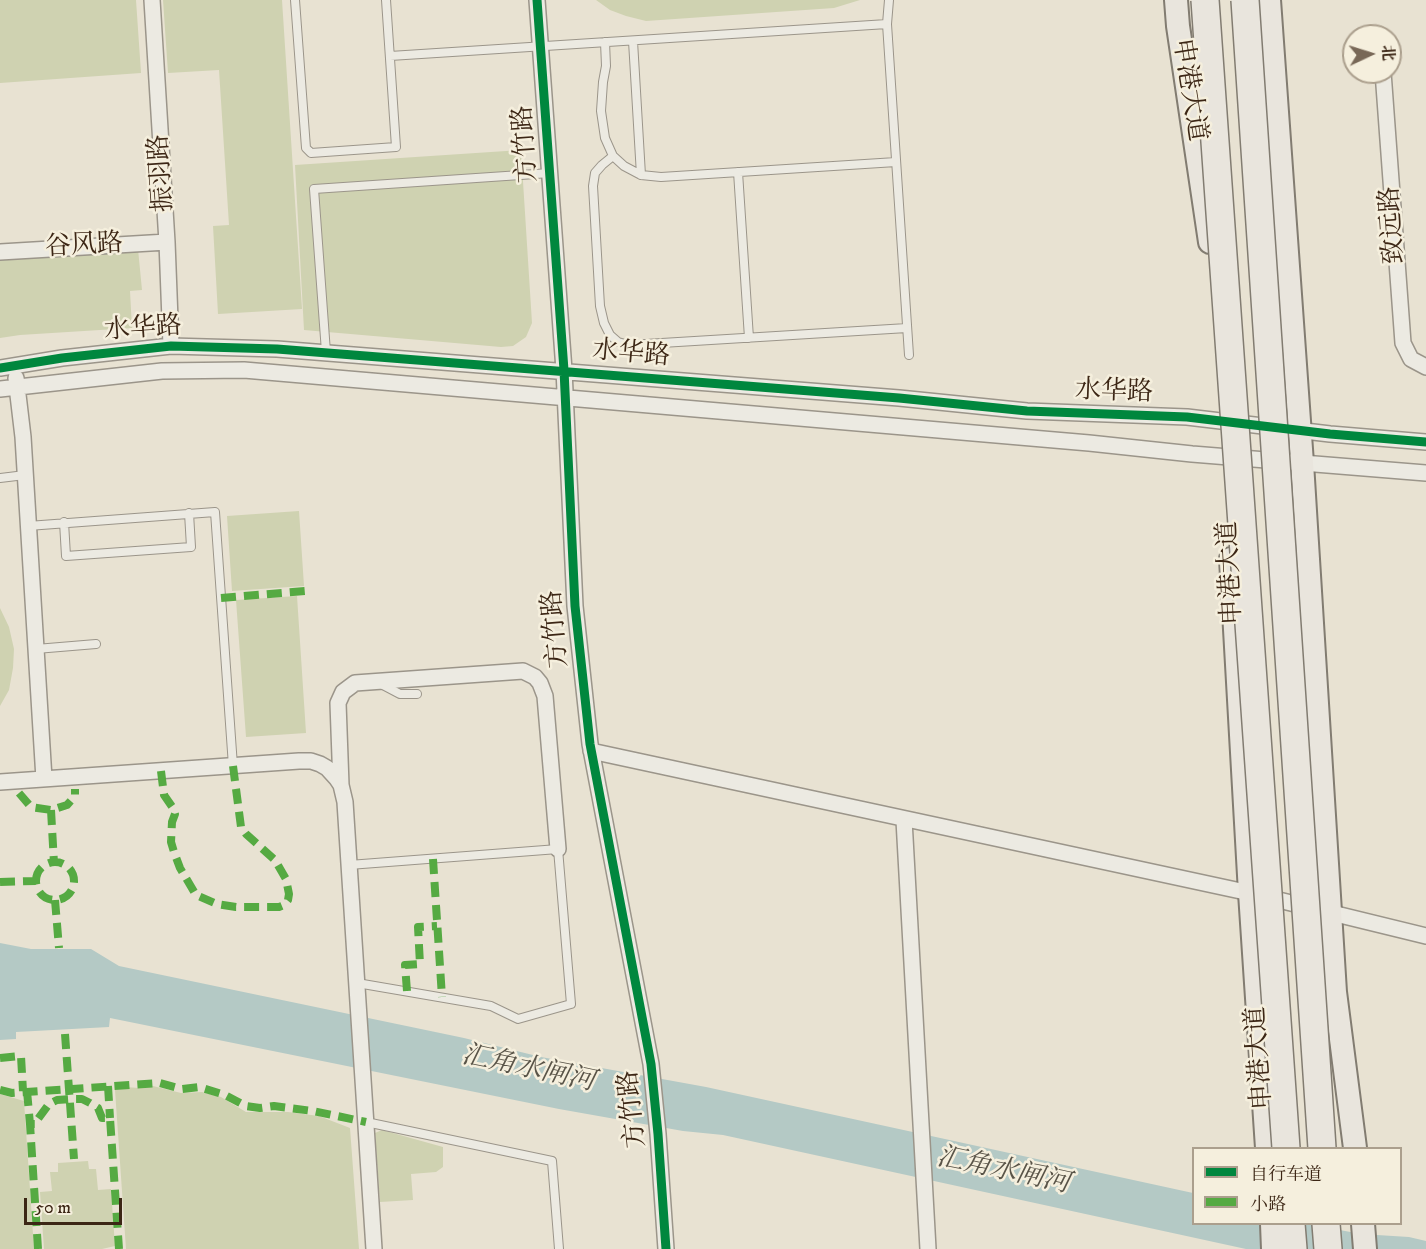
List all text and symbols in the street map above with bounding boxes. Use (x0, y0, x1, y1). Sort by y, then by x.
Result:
north arrow (1342, 24, 1402, 84)
street label: 申港大道 (1164, 36, 1212, 144)
text: 北 (1377, 44, 1398, 62)
street label: 方竹路 (509, 104, 545, 184)
street label: 振羽路 (145, 133, 181, 213)
street label: 致远路 (1376, 185, 1412, 265)
street label: 谷风路 (44, 229, 124, 265)
street label: 水华路 (103, 312, 183, 348)
street label: 水华路 (591, 336, 671, 374)
street label: 水华路 (1074, 376, 1154, 410)
street label: 申港大道 (1214, 520, 1250, 626)
street label: 方竹路 (538, 589, 576, 669)
street label: 申港大道 (1242, 1005, 1280, 1111)
water label: 汇角水闸河 (459, 1040, 597, 1100)
street label: 方竹路 (614, 1069, 654, 1149)
water label: 汇角水闸河 (934, 1142, 1072, 1202)
legend (1192, 1147, 1402, 1225)
text: 自行车道 (1250, 1164, 1322, 1186)
scale bar (27, 1186, 124, 1224)
text: 小路 (1250, 1194, 1286, 1216)
text: 50 m (35, 1197, 71, 1219)

